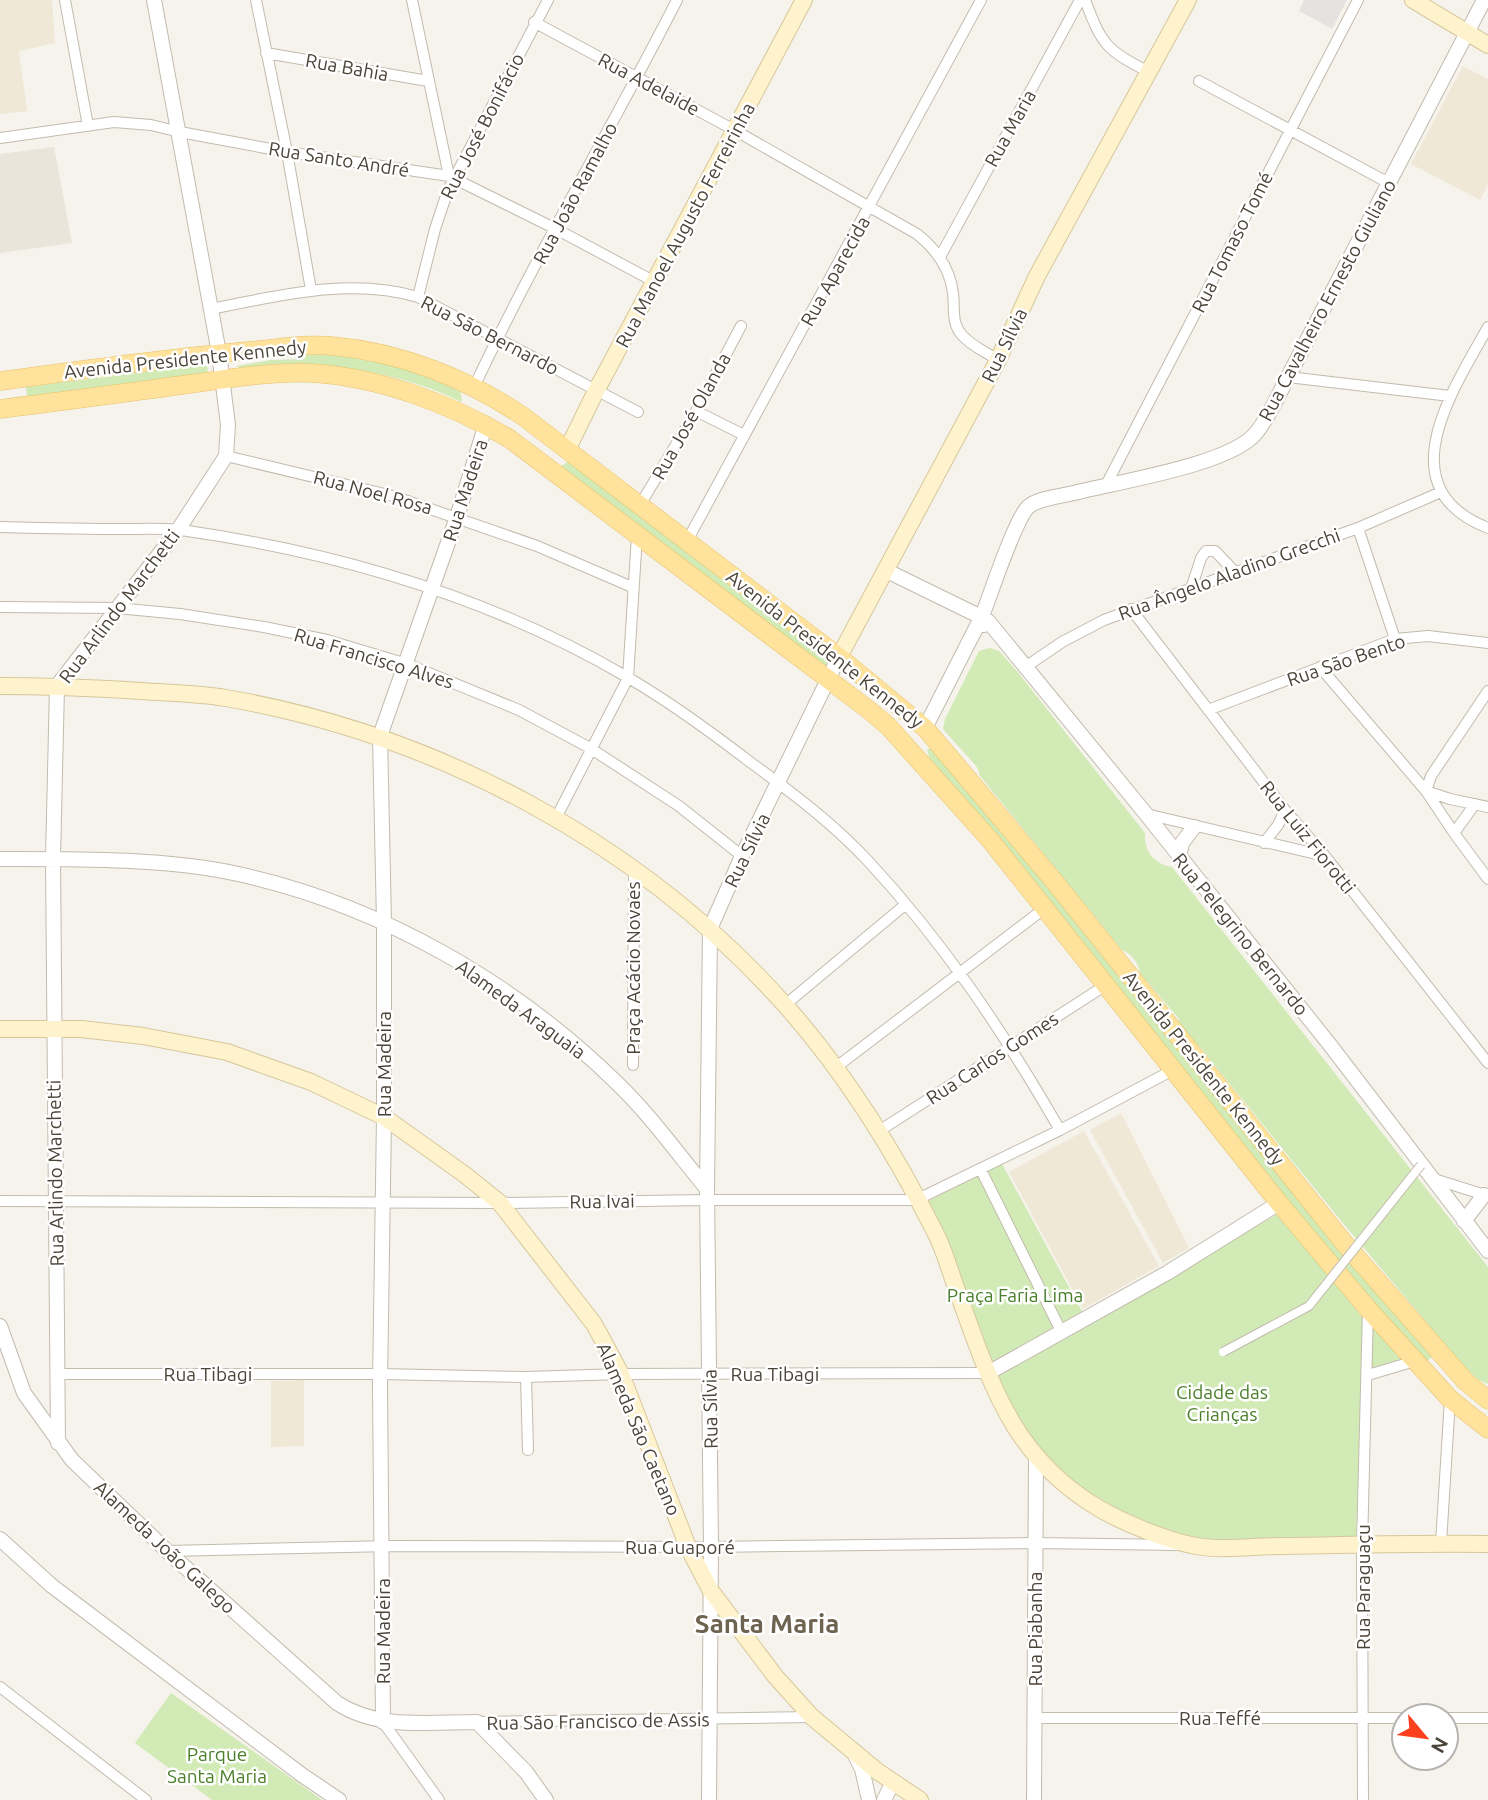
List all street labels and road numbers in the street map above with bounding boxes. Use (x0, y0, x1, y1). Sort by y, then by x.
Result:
street label: Rua Adelaide (595, 48, 703, 120)
street label: Rua Bahia (304, 49, 390, 85)
street label: Rua José Bonifácio (436, 49, 528, 203)
street label: Rua Maria (980, 86, 1040, 170)
street label: Rua Manoel Augusto Ferreirinha (611, 99, 759, 351)
street label: Rua João Ramalho (528, 118, 622, 268)
street label: Rua Santo André (267, 137, 411, 181)
street label: Rua Tomaso Tomé (1187, 168, 1277, 316)
street label: Rua Cavalheiro Ernesto Giuliano (1254, 175, 1400, 425)
street label: Rua Aparecida (796, 212, 874, 330)
street label: Rua São Bernardo (417, 291, 563, 379)
street label: Rua Sílvia (977, 304, 1031, 386)
street label: Avenida Presidente Kennedy (63, 335, 307, 383)
street label: Rua José Olanda (647, 349, 735, 483)
street label: Rua Madeira (438, 436, 492, 544)
street label: Rua Noel Rosa (311, 466, 435, 518)
street label: Rua Ângelo Aladino Grecchi (1115, 524, 1343, 624)
street label: Rua Arlindo Marchetti (54, 525, 184, 687)
street label: Avenida Presidente Kennedy (722, 565, 928, 733)
street label: Rua Francisco Alves (292, 623, 456, 693)
street label: Rua São Bento (1284, 629, 1408, 691)
street label: Rua Luiz Fiorotti (1256, 776, 1360, 898)
street label: Rua Sílvia (720, 809, 774, 891)
street label: Rua Pelegrino Bernardo (1169, 848, 1313, 1020)
street label: Praça Acácio Novaes (622, 881, 644, 1055)
street label: Alameda Araguaia (452, 955, 590, 1063)
street label: Avenida Presidente Kennedy (1119, 966, 1289, 1170)
street label: Rua Carlos Gomes (922, 1007, 1062, 1109)
street label: Rua Madeira (373, 1011, 395, 1117)
street label: Rua Arlindo Marchetti (42, 1080, 68, 1266)
street label: Rua Ivai (569, 1189, 635, 1213)
street label: Alameda São Caetano (593, 1339, 685, 1519)
street label: Rua Tibagi (164, 1363, 252, 1385)
street label: Rua Tibagi (731, 1363, 819, 1385)
street label: Rua Sílvia (698, 1369, 722, 1449)
street label: Alameda João Galego (90, 1476, 240, 1618)
street label: Rua Paraguaçu (1352, 1524, 1374, 1650)
street label: Rua Guaporé (625, 1536, 735, 1558)
street label: Rua Piabanha (1024, 1572, 1046, 1686)
street label: Rua Madeira (372, 1578, 394, 1684)
street label: Rua Teffé (1179, 1707, 1261, 1729)
street label: Rua São Francisco de Assis (486, 1708, 710, 1734)

